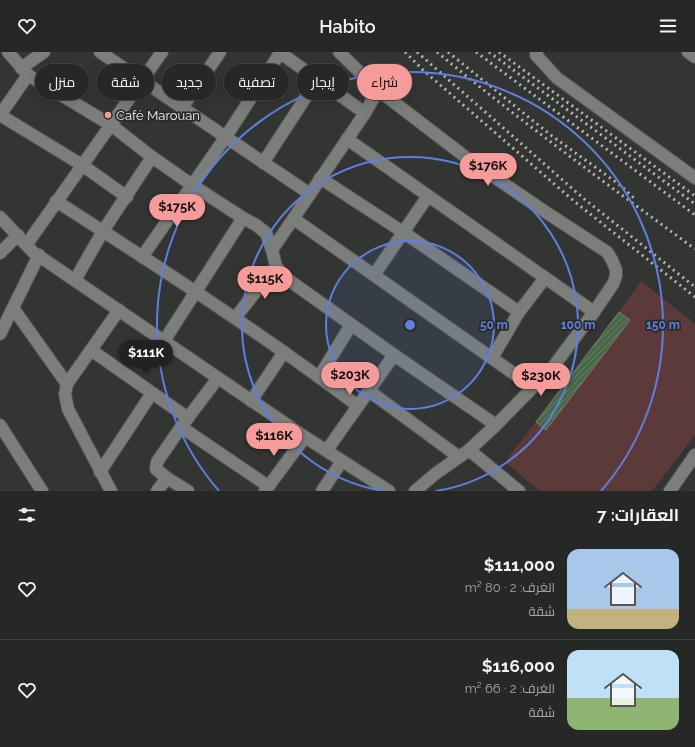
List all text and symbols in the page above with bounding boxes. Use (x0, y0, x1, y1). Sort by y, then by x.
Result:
icon: heart (16, 15, 38, 37)
icon: menu (657, 15, 679, 37)
text: Habito (319, 16, 376, 37)
chip: منزل (35, 64, 89, 100)
chip: شقة (97, 64, 154, 100)
chip: جديد (162, 64, 216, 100)
chip: تصفية (224, 64, 289, 100)
chip: إيجار (297, 64, 349, 100)
chip: شراء (357, 64, 412, 100)
place label: Café Marouan (116, 108, 200, 123)
marker: Café Marouan (103, 110, 113, 120)
pin: $176K (460, 153, 516, 187)
text: $176K (469, 158, 507, 173)
pin: $175K (149, 194, 205, 228)
text: $175K (158, 199, 196, 214)
pin: $115K (237, 266, 293, 300)
text: $115K (247, 271, 284, 286)
centre of rings (403, 318, 417, 332)
text: 50 m (480, 318, 508, 332)
text: 100 m (561, 318, 595, 332)
text: 150 m (646, 318, 680, 332)
pin: $111K (118, 340, 174, 374)
text: $111K (128, 345, 164, 360)
pin: $203K (322, 362, 378, 396)
pin: $230K (513, 363, 569, 397)
text: $203K (330, 367, 370, 382)
text: $230K (521, 368, 561, 383)
pin: $116K (246, 423, 302, 457)
text: $116K (255, 428, 293, 443)
icon: filters (16, 504, 38, 526)
text: العقارات: 7 (597, 505, 679, 525)
text: $111,000 (484, 555, 555, 575)
icon: home (599, 565, 647, 613)
icon: heart (16, 578, 38, 600)
text: الغرف: 2 · 80 m² (465, 580, 555, 595)
text: شقة (528, 604, 555, 619)
text: $116,000 (482, 656, 555, 676)
icon: home (599, 666, 647, 714)
icon: heart (16, 679, 38, 701)
text: الغرف: 2 · 66 m² (465, 681, 555, 696)
text: شقة (528, 705, 555, 720)

